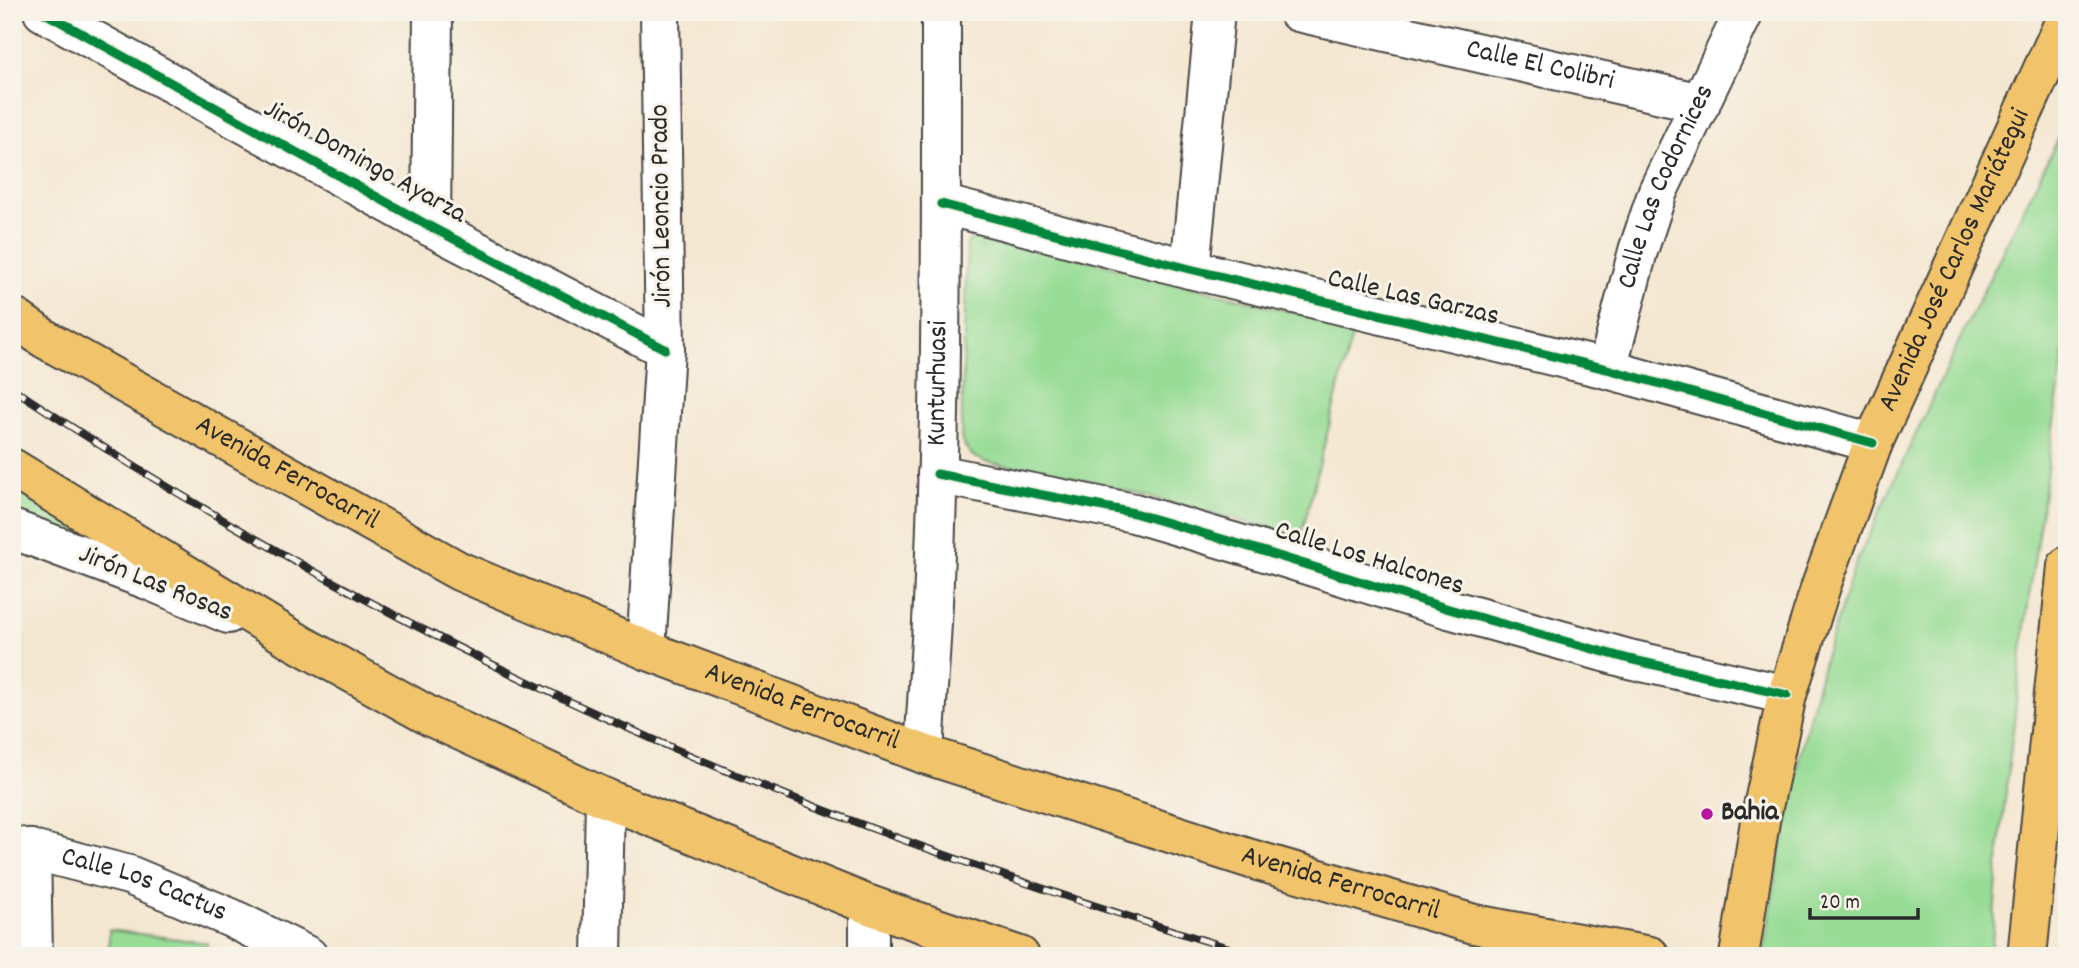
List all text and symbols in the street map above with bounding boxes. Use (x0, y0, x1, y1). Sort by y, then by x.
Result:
street label: Calle El Colibri (1462, 31, 1618, 103)
street label: Calle Las Codornices (1609, 78, 1726, 294)
street label: Jirón Domingo Ayarza (255, 91, 474, 236)
street label: Avenida José Carlos Mariátegui (1870, 103, 2042, 419)
street label: Jirón Leoncio Prado (641, 104, 685, 308)
street label: Calle Las Garzas (1323, 260, 1503, 338)
street label: Kunturhuasi (918, 320, 960, 447)
street label: Avenida Ferrocarril (187, 407, 386, 542)
street label: Calle Los Halcones (1269, 512, 1469, 608)
street label: Jirón Las Rosas (72, 536, 238, 634)
street label: Avenida Ferrocarril (699, 654, 905, 763)
place label: Bahia (1721, 794, 1779, 834)
marker: Bahia (1699, 806, 1715, 822)
street label: Avenida Ferrocarril (1236, 837, 1445, 933)
street label: Calle Los Cactus (57, 838, 233, 934)
scale bar (1810, 877, 1918, 921)
text: 20 m (1820, 889, 1860, 919)

